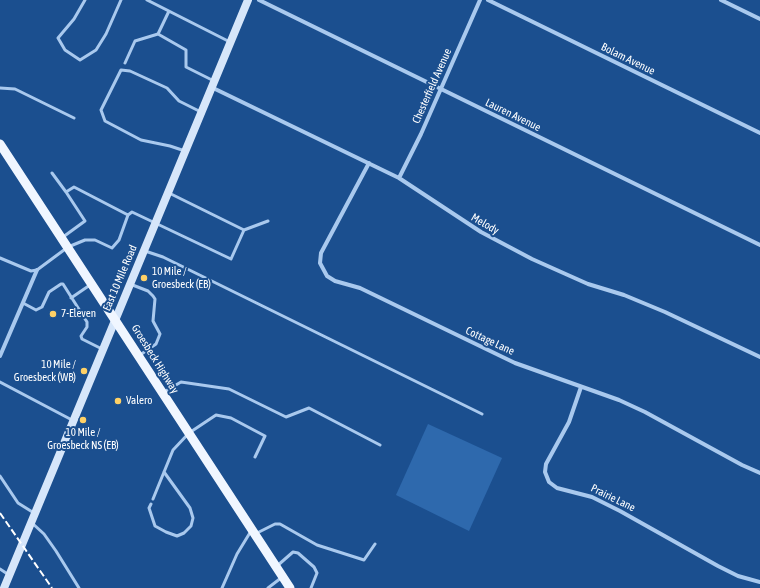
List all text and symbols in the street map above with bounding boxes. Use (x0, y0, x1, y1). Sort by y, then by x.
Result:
street label: Bolam Avenue (599, 40, 657, 78)
street label: Chesterfield Avenue (410, 46, 454, 126)
street label: Lauren Avenue (483, 96, 543, 134)
street label: Melody (469, 211, 501, 237)
street label: East 10 Mile Road (100, 243, 140, 313)
place label: 10 Mile / Groesbeck (EB) (152, 265, 211, 291)
marker: 10 Mile / Groesbeck (EB) (139, 273, 149, 283)
place label: 7-Eleven (61, 307, 96, 321)
marker: 7-Eleven (48, 309, 58, 319)
street label: Groesbeck Highway (129, 322, 181, 396)
street label: Cottage Lane (464, 324, 516, 358)
place label: 10 Mile / Groesbeck (WB) (14, 358, 76, 384)
marker: 10 Mile / Groesbeck (WB) (79, 366, 89, 376)
place label: Valero (126, 394, 152, 408)
marker: Valero (113, 396, 123, 406)
marker: 10 Mile / Groesbeck NS (EB) (78, 415, 88, 425)
place label: 10 Mile / Groesbeck NS (EB) (47, 426, 119, 452)
street label: Prairie Lane (589, 482, 637, 514)

